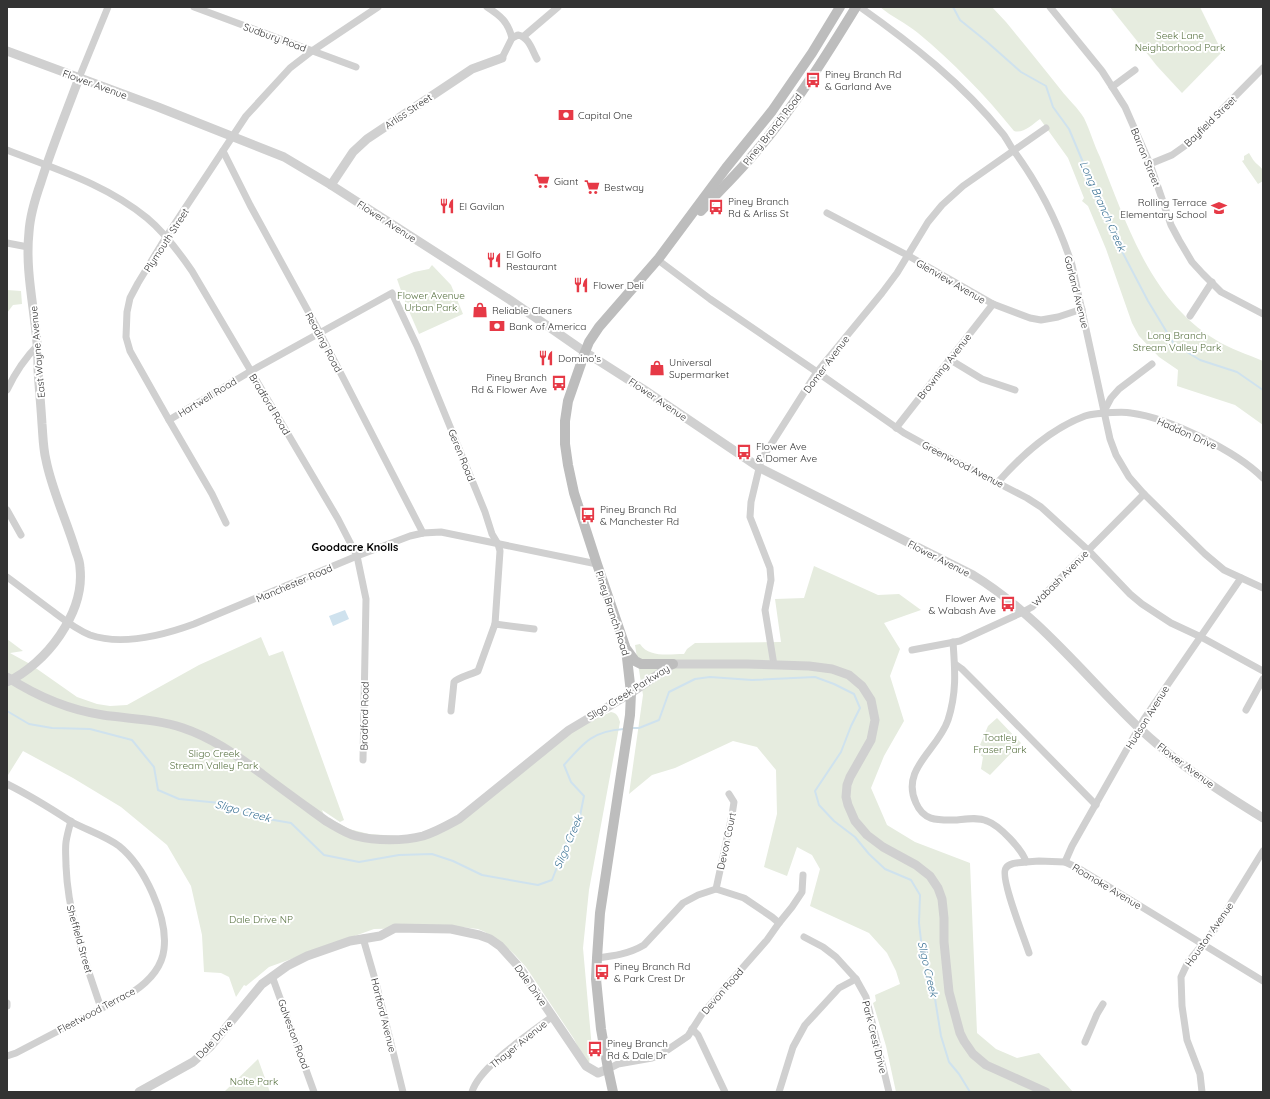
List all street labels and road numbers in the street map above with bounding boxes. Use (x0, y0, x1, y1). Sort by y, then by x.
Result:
street label: Sudbury Road (242, 20, 308, 55)
street label: Flower Avenue (61, 67, 129, 102)
street label: Piney Branch Road (740, 90, 805, 168)
street label: Arliss Street (382, 91, 435, 132)
street label: Bayfield Street (1181, 93, 1240, 150)
street label: Barron Street (1128, 126, 1163, 189)
street label: Flower Avenue (355, 197, 419, 246)
street label: Plymouth Street (141, 205, 192, 275)
street label: Garland Avenue (1061, 255, 1092, 330)
street label: Glenview Avenue (914, 256, 988, 307)
street label: East Wayne Avenue (27, 305, 48, 398)
street label: Reading Road (302, 310, 345, 374)
street label: Browning Avenue (914, 330, 975, 402)
street label: Domer Avenue (800, 333, 853, 396)
street label: Bradford Road (246, 371, 293, 437)
street label: Hartwell Road (176, 375, 239, 420)
street label: Flower Avenue (626, 375, 690, 424)
street label: Haddon Drive (1155, 415, 1219, 453)
street label: Geren Road (445, 427, 478, 483)
street label: Greenwood Avenue (920, 438, 1006, 491)
street label: Flower Avenue (906, 537, 972, 580)
street label: Wabash Avenue (1029, 547, 1092, 609)
street label: Manchester Road (254, 562, 334, 605)
street label: Piney Branch Road (593, 569, 632, 657)
street label: Sligo Creek Parkway (585, 662, 672, 723)
street label: Bradford Road (357, 681, 372, 751)
street label: Hudson Avenue (1123, 683, 1172, 751)
street label: Flower Avenue (1155, 740, 1217, 791)
street label: Devon Court (714, 811, 739, 871)
street label: Roanoke Avenue (1070, 861, 1144, 912)
street label: Houston Avenue (1182, 899, 1237, 969)
street label: Sheffield Street (64, 904, 96, 975)
street label: Dale Drive (512, 962, 550, 1009)
street label: Devon Road (699, 965, 746, 1017)
street label: Hartford Avenue (368, 977, 399, 1054)
street label: Fleetwood Terrace (55, 984, 138, 1036)
street label: Galveston Road (275, 997, 312, 1071)
street label: Park Crest Drive (859, 999, 890, 1075)
street label: Dale Drive (193, 1017, 236, 1061)
street label: Thayer Avenue (487, 1017, 550, 1071)

